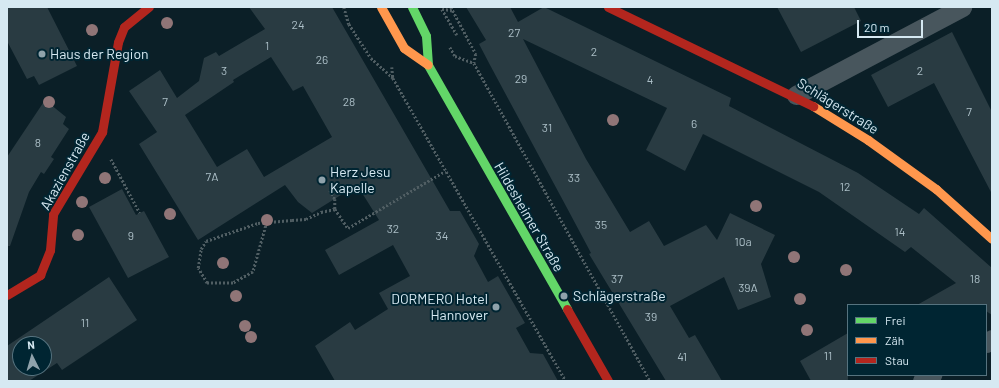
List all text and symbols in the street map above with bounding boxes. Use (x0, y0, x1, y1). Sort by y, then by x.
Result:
scale bar (859, 12, 925, 38)
house number: 24 (291, 18, 305, 32)
text: 20 m (864, 20, 890, 34)
house number: 27 (508, 26, 520, 40)
house number: 1 (265, 39, 269, 53)
house number: 2 (591, 45, 597, 59)
place label: Haus der Region (50, 46, 149, 62)
marker: Haus der Region (37, 49, 47, 59)
house number: 26 (316, 53, 328, 67)
house number: 3 (221, 64, 227, 78)
house number: 2 (917, 64, 923, 78)
house number: 29 (515, 72, 527, 86)
house number: 4 (647, 73, 653, 87)
street label: Schlägerstraße (794, 74, 882, 138)
house number: 7 (162, 95, 168, 109)
house number: 28 (343, 95, 355, 109)
house number: 7 (966, 105, 972, 119)
house number: 6 (691, 117, 697, 131)
house number: 31 (542, 121, 552, 135)
street label: Akazienstraße (37, 129, 93, 213)
house number: 8 (35, 136, 41, 150)
street label: Hildesheimer Straße (491, 159, 567, 275)
place label: Herz Jesu Kapelle (330, 164, 390, 196)
house number: 7A (206, 170, 218, 184)
house number: 33 (568, 171, 580, 185)
marker: Herz Jesu Kapelle (317, 175, 327, 185)
house number: 12 (840, 180, 850, 194)
house number: 35 (595, 218, 607, 232)
house number: 32 (387, 222, 399, 236)
house number: 14 (895, 225, 905, 239)
house number: 9 (128, 229, 134, 243)
house number: 34 (436, 229, 448, 243)
house number: 10a (734, 235, 752, 249)
house number: 37 (611, 272, 623, 286)
house number: 18 (970, 272, 980, 286)
house number: 39A (738, 281, 758, 295)
place label: Schlägerstraße (573, 288, 666, 304)
marker: Schlägerstraße (558, 290, 570, 302)
place label: DORMERO Hotel Hannover (391, 291, 488, 324)
marker: DORMERO Hotel Hannover (491, 302, 501, 312)
legend (847, 304, 987, 376)
house number: 39 (645, 310, 657, 324)
text: Frei (885, 313, 905, 327)
house number: 11 (81, 316, 89, 330)
text: Zäh (885, 333, 904, 347)
north arrow (12, 336, 52, 376)
text: N (27, 338, 35, 351)
house number: 11 (824, 349, 832, 363)
house number: 41 (677, 350, 687, 364)
text: Stau (885, 353, 909, 367)

